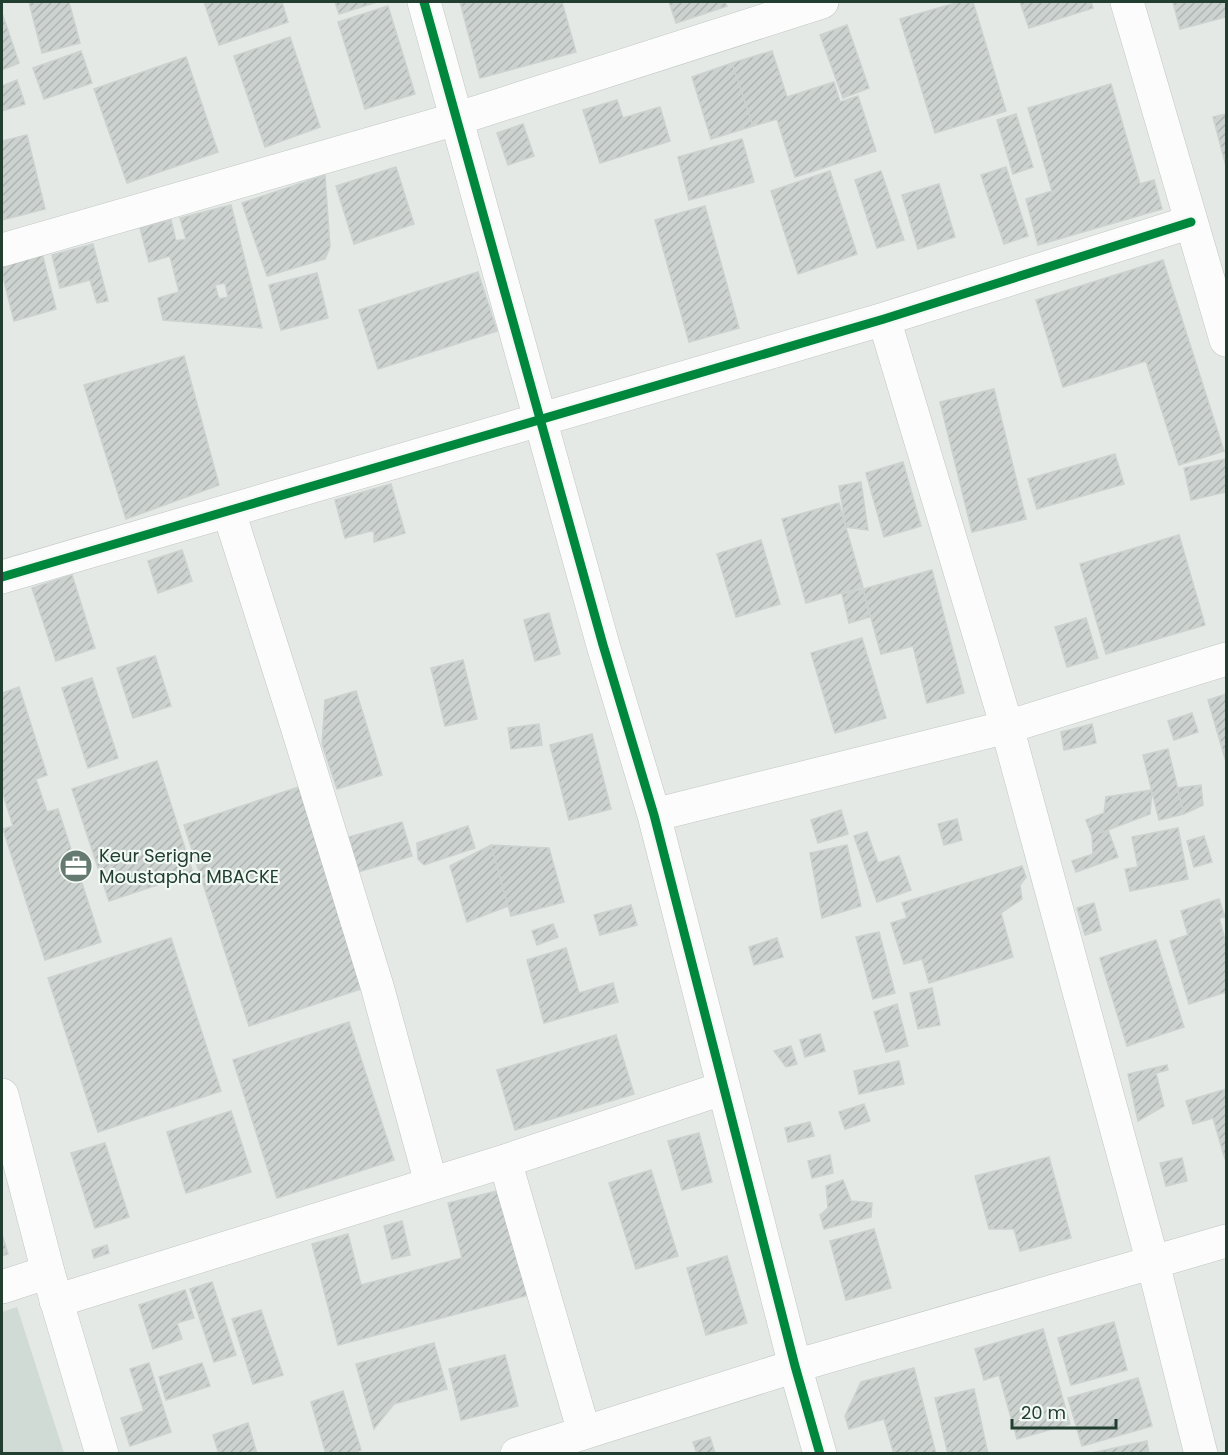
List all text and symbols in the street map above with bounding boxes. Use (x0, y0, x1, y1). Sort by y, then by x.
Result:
place label: Keur Serigne Moustapha MBACKE (99, 843, 279, 889)
office icon: Keur Serigne Moustapha MBACKE (58, 848, 94, 884)
scale bar (1012, 1392, 1116, 1430)
text: 20 m (1021, 1400, 1066, 1425)

